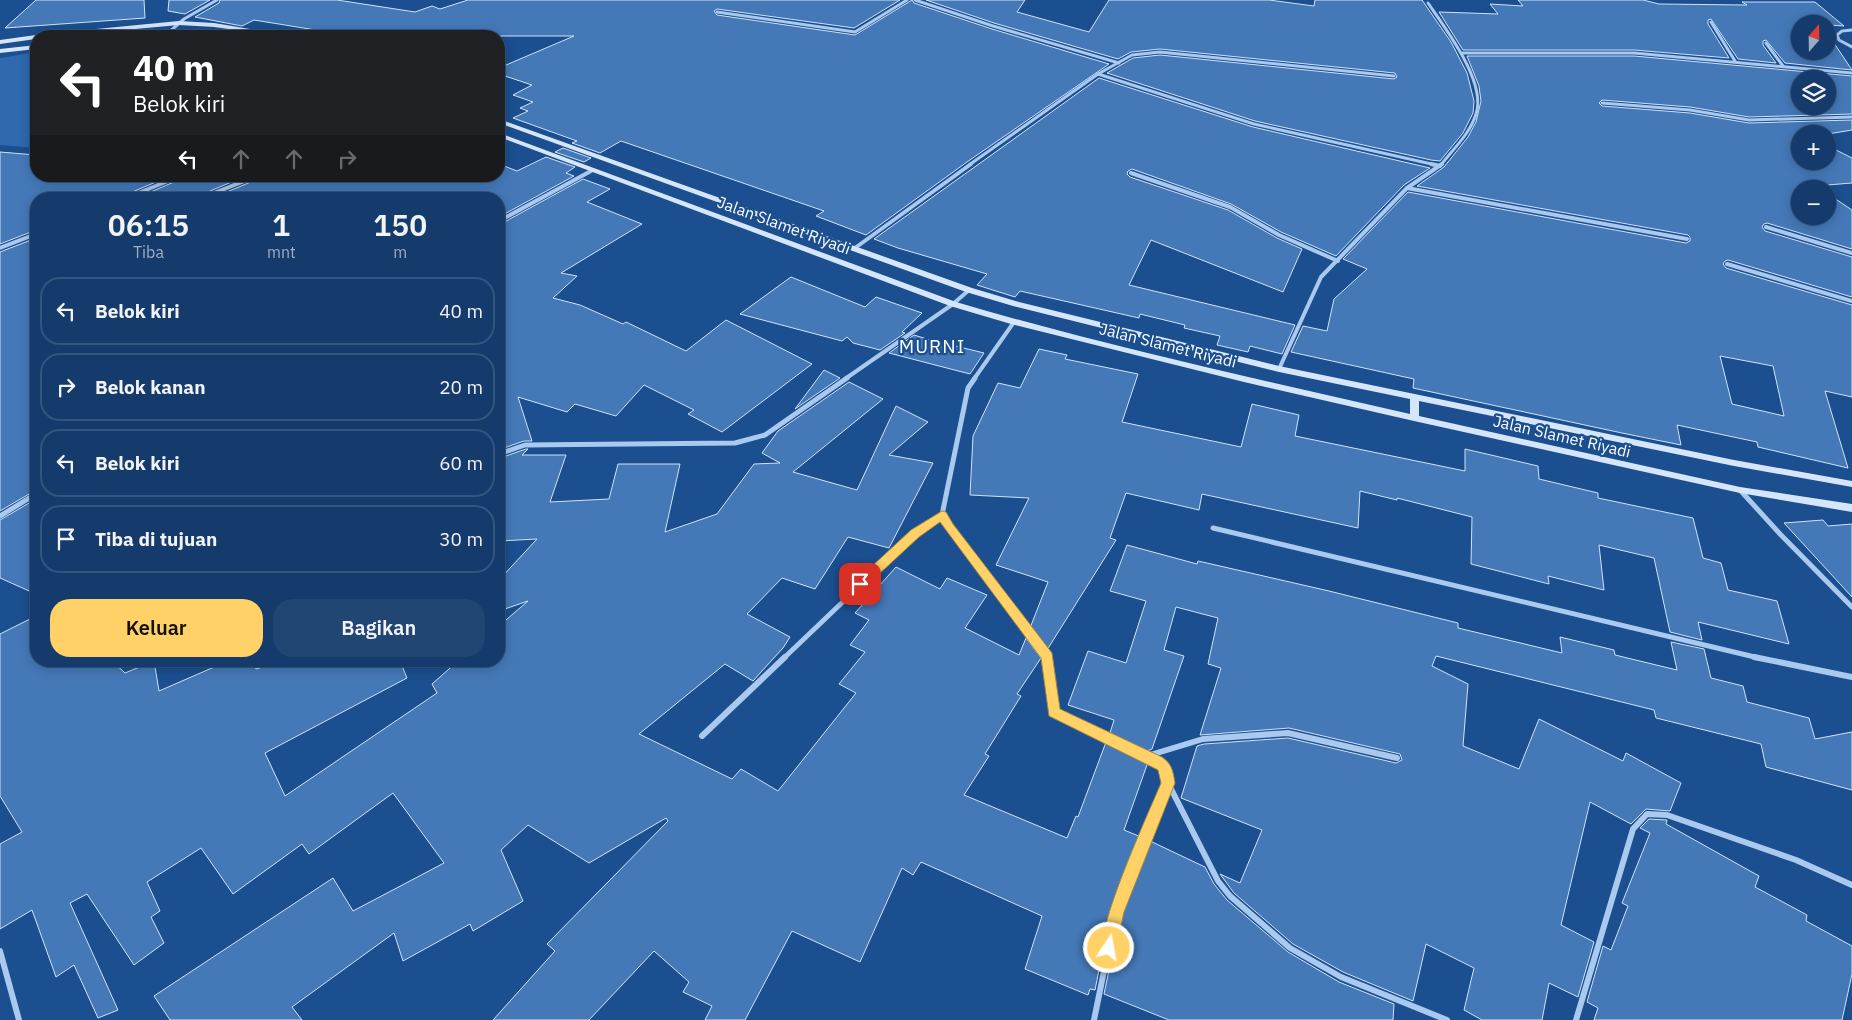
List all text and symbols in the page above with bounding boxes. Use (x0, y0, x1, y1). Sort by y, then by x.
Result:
north arrow (1791, 15, 1836, 60)
map controls (1791, 15, 1836, 225)
text: 40 m (133, 45, 215, 91)
icon: left (50, 50, 115, 115)
button: layers (1791, 70, 1836, 115)
text: Belok kiri (133, 89, 225, 118)
button: + (1791, 125, 1836, 170)
icon: left (174, 145, 202, 173)
icon: ahead (227, 145, 255, 173)
icon: ahead (280, 145, 308, 173)
icon: right (333, 145, 361, 173)
button: − (1791, 180, 1836, 225)
street label: Jalan Slamet Riyadi (715, 192, 853, 258)
text: 06:15 (108, 205, 189, 244)
text: 1 (272, 205, 290, 244)
text: 150 (373, 205, 427, 244)
text: Tiba (133, 242, 164, 262)
text: mnt (267, 242, 296, 262)
text: m (393, 242, 407, 262)
icon: left (52, 297, 80, 325)
text: Belok kiri (95, 299, 180, 323)
text: 40 m (439, 299, 483, 323)
street label: Jalan Slamet Riyadi (1097, 318, 1239, 372)
district label: MURNI (899, 334, 965, 358)
icon: right (52, 373, 80, 401)
text: Belok kanan (95, 375, 206, 399)
text: 20 m (439, 375, 483, 399)
street label: Jalan Slamet Riyadi (1491, 410, 1633, 462)
icon: left (52, 449, 80, 477)
text: Belok kiri (95, 451, 180, 475)
text: 60 m (439, 451, 483, 475)
icon: arrive (52, 525, 80, 553)
text: Tiba di tujuan (95, 527, 217, 551)
text: 30 m (439, 527, 483, 551)
pin (839, 563, 881, 605)
icon: arrive (846, 570, 874, 598)
button: Keluar (50, 599, 263, 657)
button: Bagikan (273, 599, 485, 657)
position arrow (1082, 921, 1134, 973)

